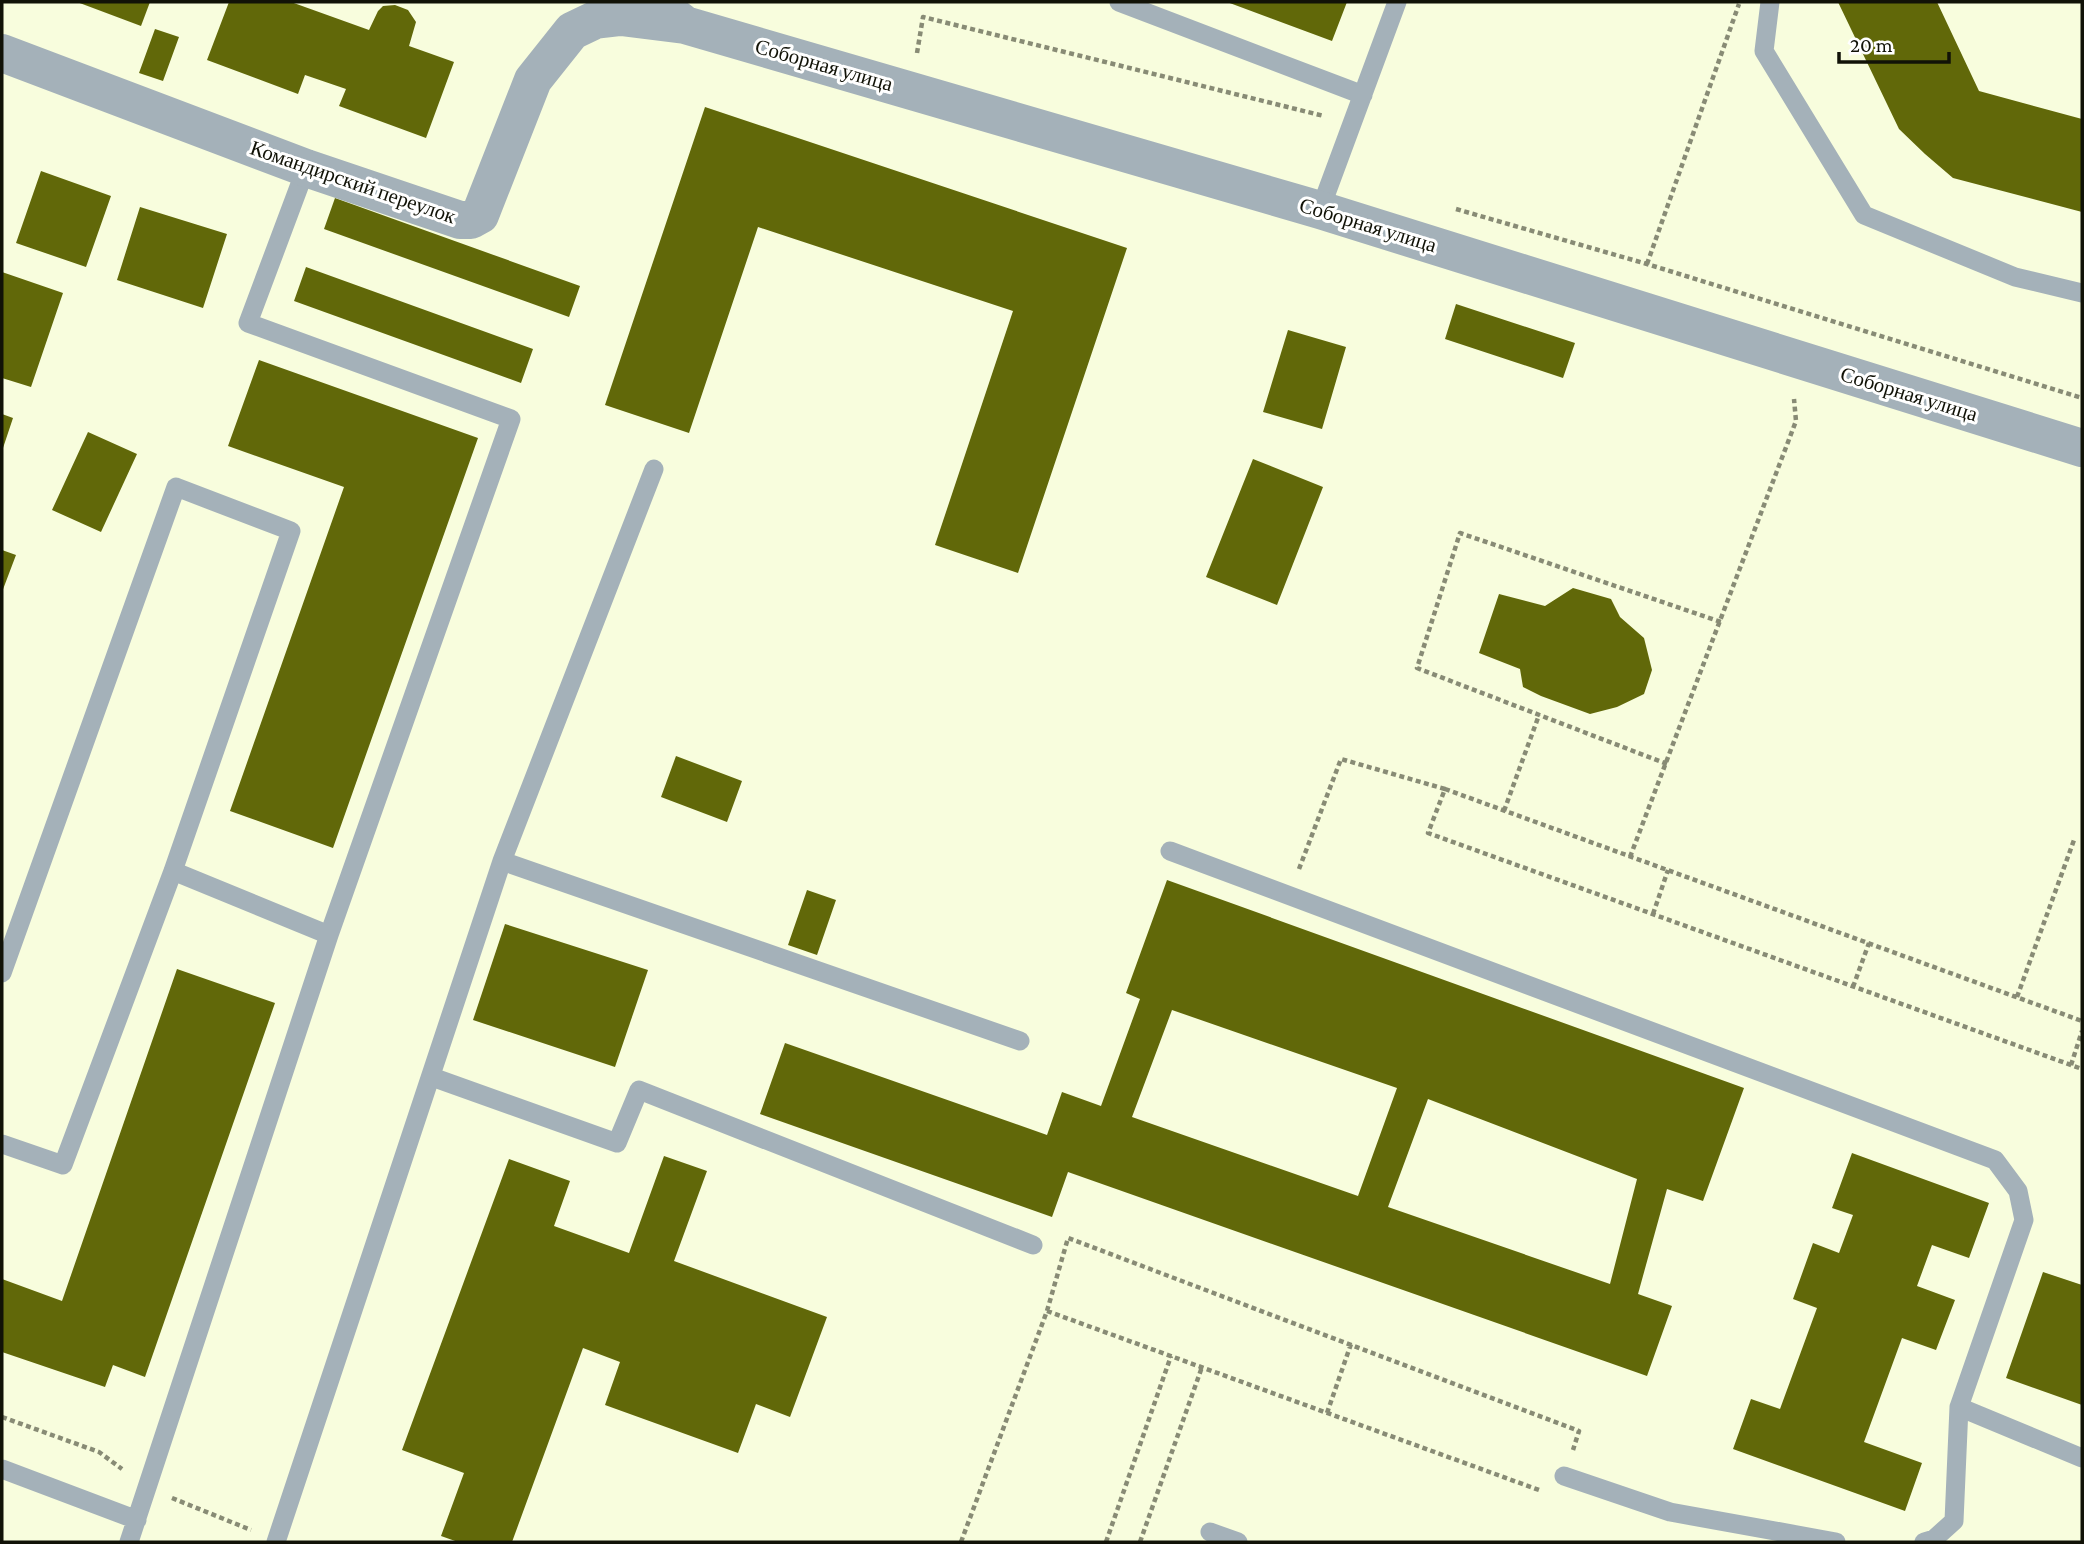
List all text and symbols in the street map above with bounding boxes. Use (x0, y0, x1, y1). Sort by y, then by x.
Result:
scale bar (1839, 21, 1949, 65)
text: 20 m (1850, 33, 1893, 57)
street label: Соборная улица (752, 34, 896, 96)
street label: Командирский переулок (247, 136, 460, 229)
street label: Соборная улица (1296, 193, 1440, 257)
street label: Соборная улица (1837, 362, 1981, 426)

